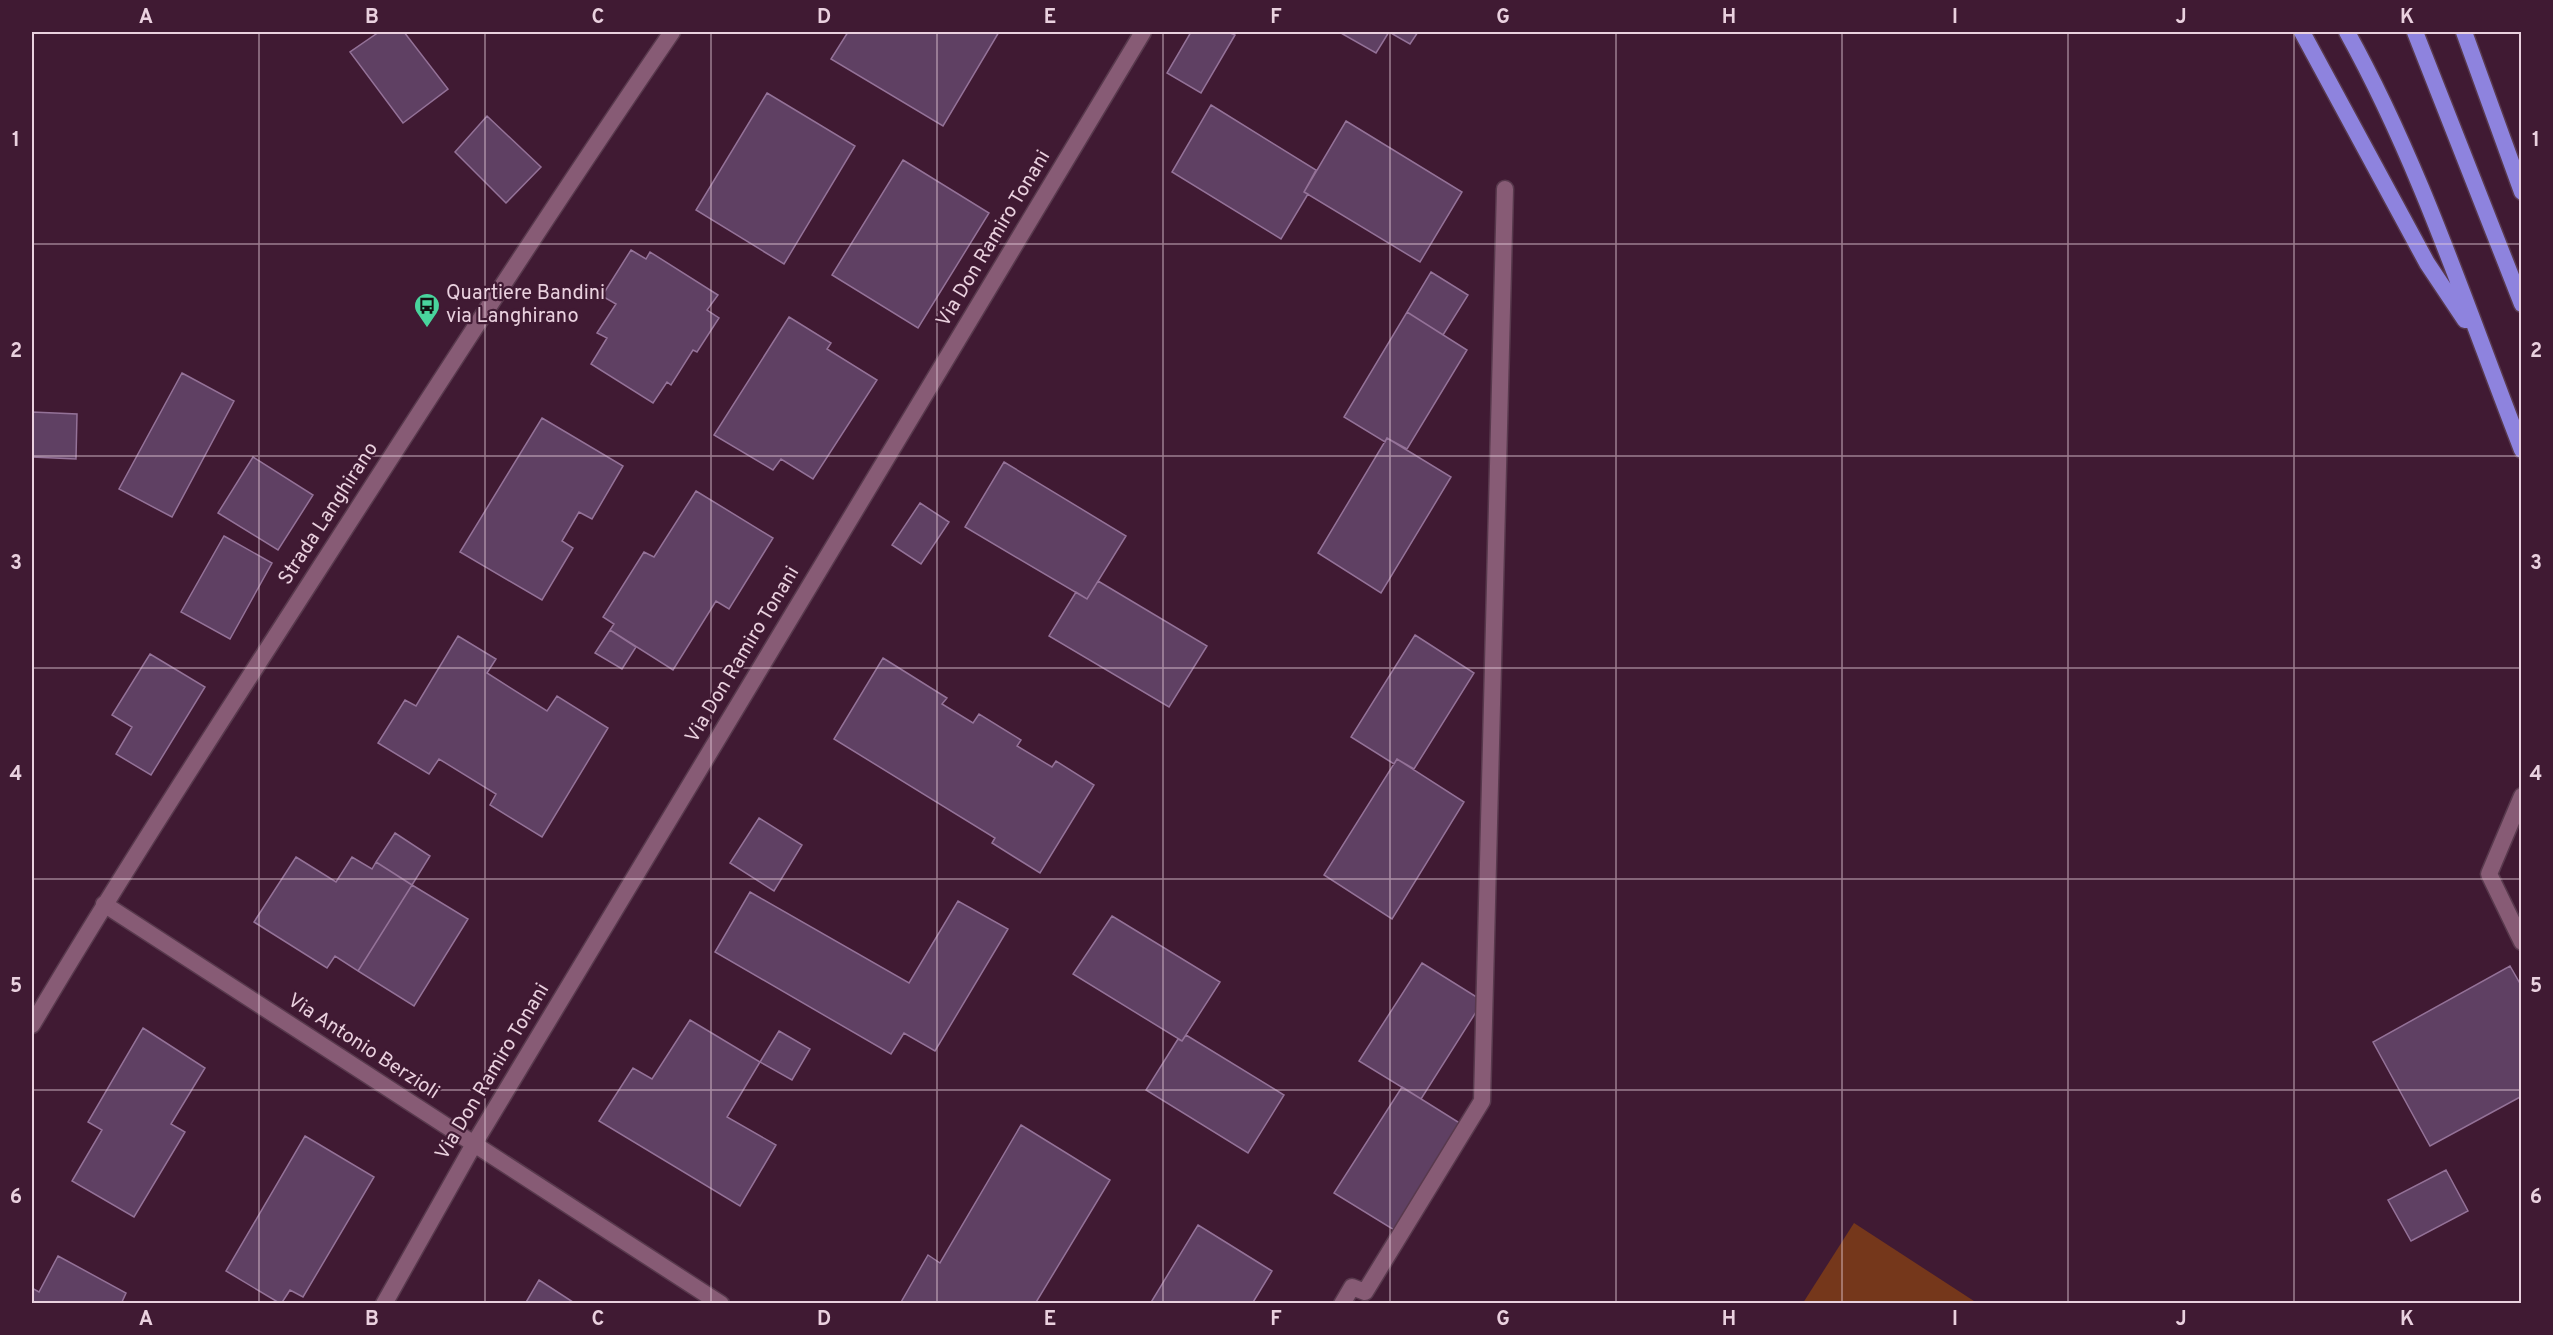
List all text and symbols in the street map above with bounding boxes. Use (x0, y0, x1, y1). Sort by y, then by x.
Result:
text: A (139, 5, 153, 31)
text: B (365, 5, 379, 31)
text: C (592, 5, 604, 31)
text: D (817, 5, 831, 31)
text: E (1044, 5, 1056, 31)
text: F (1270, 5, 1282, 31)
text: G (1496, 5, 1510, 31)
text: H (1722, 5, 1736, 31)
text: I (1952, 5, 1958, 31)
text: J (2175, 5, 2187, 31)
text: K (2400, 5, 2414, 31)
text: 1 (12, 128, 20, 154)
text: 1 (2532, 128, 2540, 154)
street label: Via Don Ramiro Tonani (931, 146, 1057, 332)
place label: Quartiere Bandini via Langhirano (446, 281, 605, 330)
bus stop icon: Quartiere Bandini via Langhirano (412, 291, 442, 329)
text: 2 (10, 339, 22, 365)
text: 2 (2530, 339, 2542, 365)
street label: Strada Langhirano (273, 438, 385, 590)
text: 3 (10, 551, 22, 577)
text: 3 (2530, 551, 2542, 577)
street label: Via Don Ramiro Tonani (680, 562, 806, 748)
text: 4 (10, 762, 22, 788)
text: 4 (2530, 762, 2542, 788)
text: 5 (10, 974, 22, 1000)
text: 5 (2530, 974, 2542, 1000)
street label: Via Don Ramiro Tonani (430, 979, 556, 1165)
street label: Via Antonio Berzioli (282, 988, 444, 1106)
text: 6 (10, 1185, 22, 1211)
text: 6 (2530, 1185, 2542, 1211)
text: A (139, 1307, 153, 1333)
text: B (365, 1307, 379, 1333)
text: C (592, 1307, 604, 1333)
text: D (817, 1307, 831, 1333)
text: E (1044, 1307, 1056, 1333)
text: F (1270, 1307, 1282, 1333)
text: G (1496, 1307, 1510, 1333)
text: H (1722, 1307, 1736, 1333)
text: I (1952, 1307, 1958, 1333)
text: J (2175, 1307, 2187, 1333)
text: K (2400, 1307, 2414, 1333)

